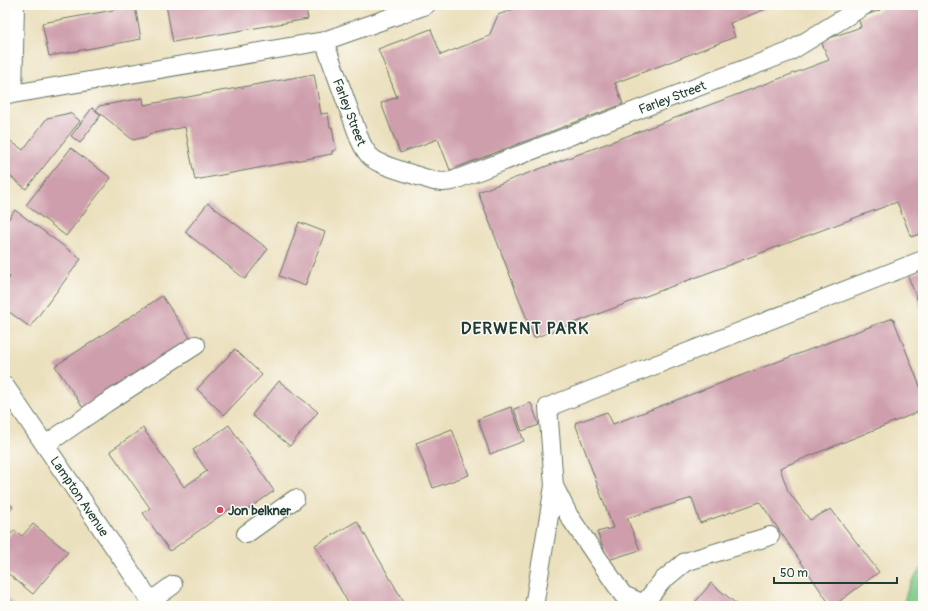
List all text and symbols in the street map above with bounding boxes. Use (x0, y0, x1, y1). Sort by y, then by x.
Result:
street label: Farley Street (329, 76, 370, 149)
street label: Farley Street (636, 77, 709, 118)
district label: DERWENT PARK (461, 318, 589, 339)
street label: Lampton Avenue (46, 453, 112, 540)
place label: Jon belkner (228, 503, 291, 519)
marker: Jon belkner (215, 505, 225, 515)
scale bar (774, 559, 897, 585)
text: 50 m (780, 566, 808, 581)

